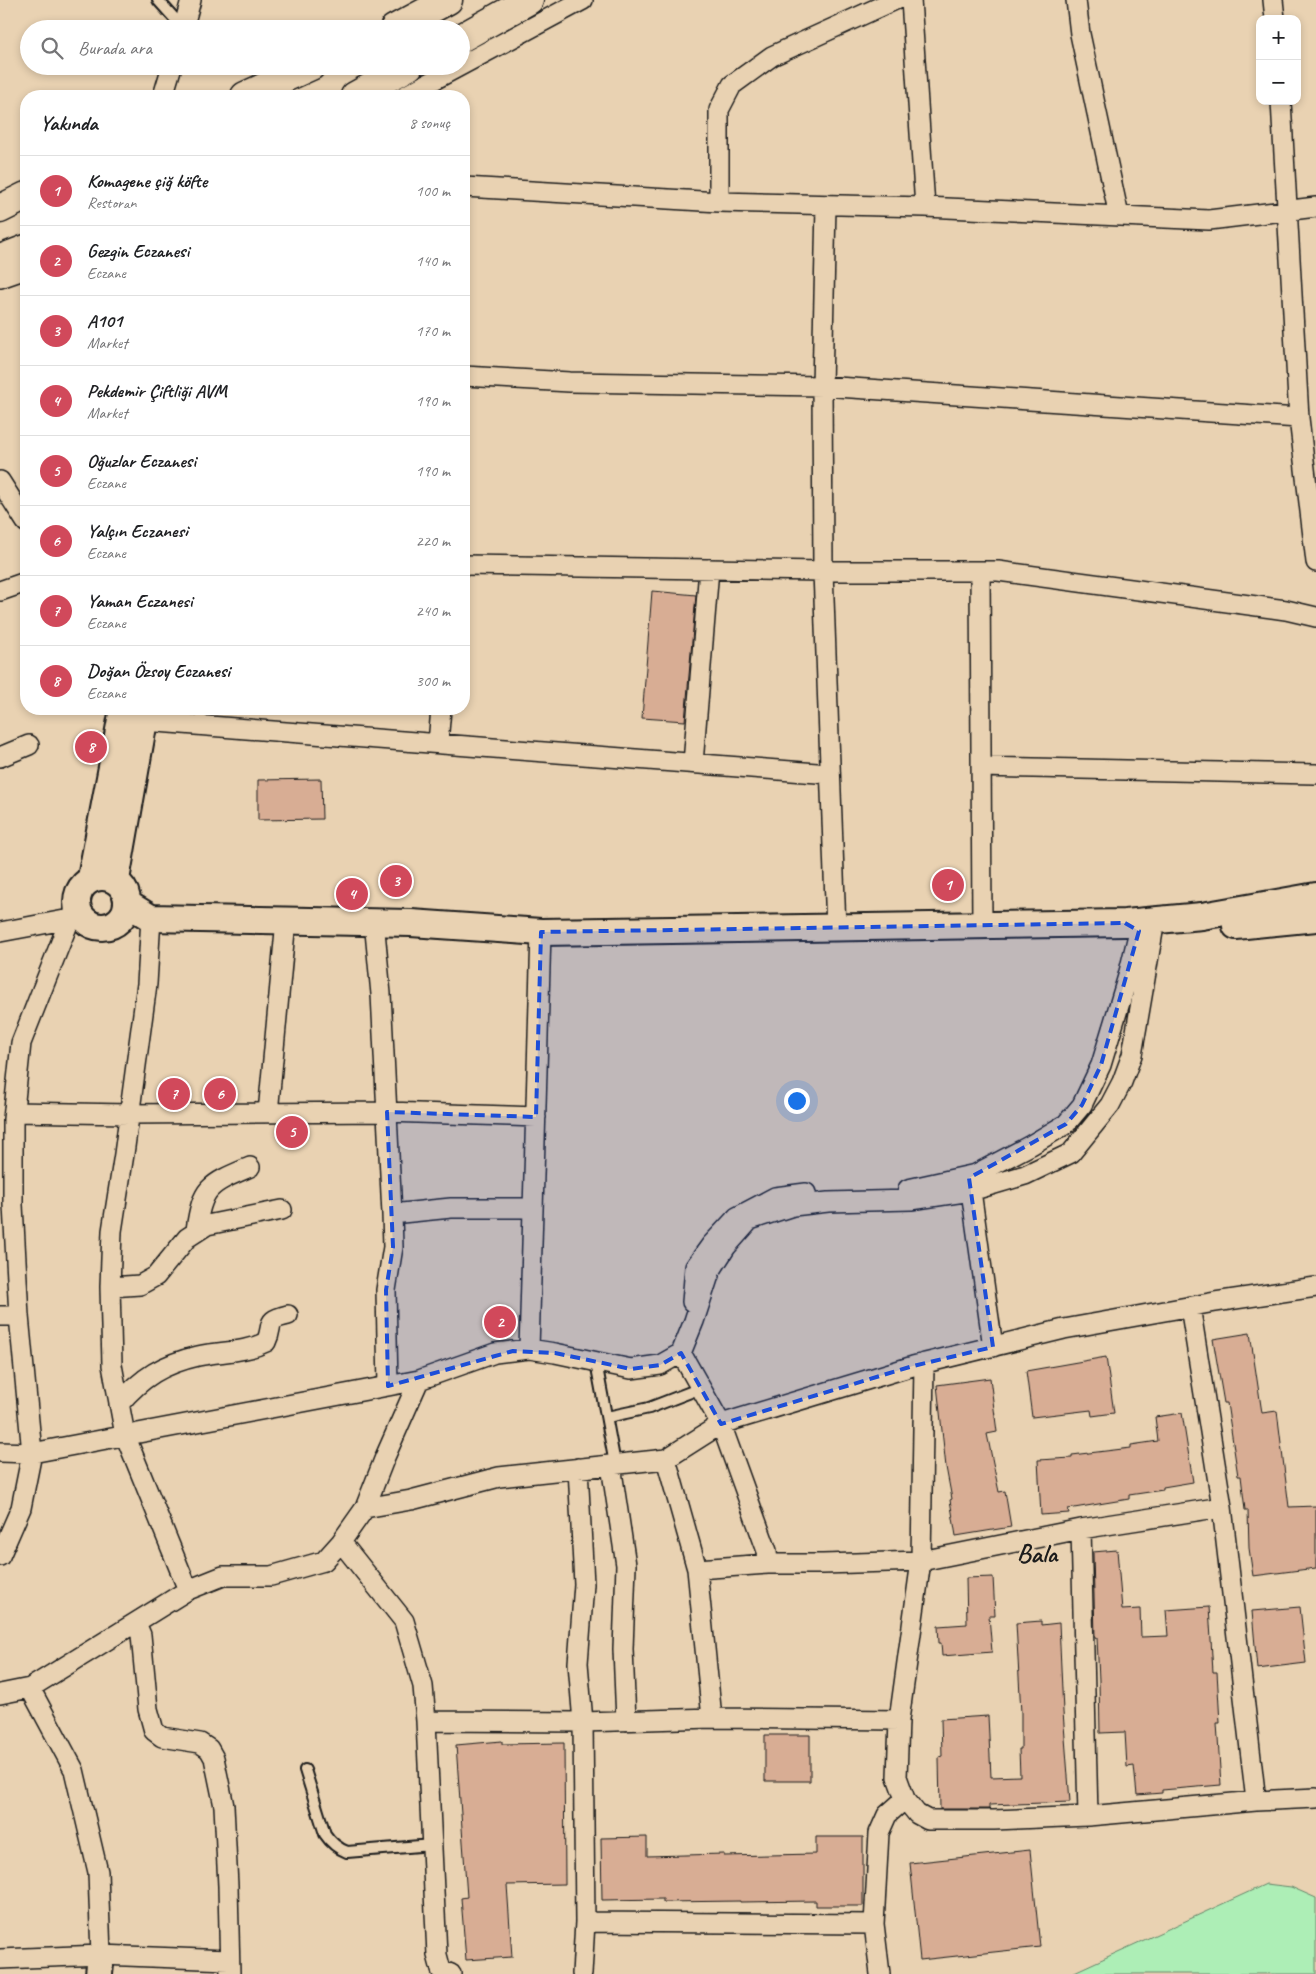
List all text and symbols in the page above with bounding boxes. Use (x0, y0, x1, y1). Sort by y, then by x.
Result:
map controls (1256, 15, 1301, 105)
button: + (1256, 15, 1301, 60)
search box (20, 20, 470, 75)
icon: search (38, 34, 66, 62)
text: Burada ara (78, 36, 152, 60)
button: − (1256, 60, 1301, 105)
text: Yakında (40, 110, 98, 136)
text: 8 sonuç (409, 113, 450, 133)
text: Komagene çiğ köfte (87, 169, 207, 193)
text: 1 (52, 181, 60, 201)
text: 100 m (416, 181, 450, 201)
text: Restoran (87, 193, 137, 213)
text: Gezgin Eczanesi (87, 239, 189, 263)
text: 2 (52, 251, 60, 271)
text: 140 m (416, 251, 450, 271)
text: Eczane (87, 263, 126, 283)
text: A101 (87, 309, 122, 333)
text: 3 (52, 321, 60, 341)
text: 170 m (416, 321, 450, 341)
text: Market (87, 333, 128, 353)
text: Pekdemir Çiftliği AVM (87, 379, 227, 403)
text: 4 (52, 391, 60, 411)
text: 190 m (416, 391, 450, 411)
text: Market (87, 403, 128, 423)
text: Oğuzlar Eczanesi (87, 449, 196, 473)
text: 5 (53, 461, 59, 481)
text: 190 m (416, 461, 450, 481)
text: Eczane (87, 473, 126, 493)
text: Yalçın Eczanesi (87, 519, 188, 543)
text: 6 (52, 531, 60, 551)
text: 220 m (416, 531, 450, 551)
text: Eczane (87, 543, 126, 563)
text: Yaman Eczanesi (87, 589, 192, 613)
text: 7 (52, 601, 60, 621)
text: 240 m (416, 601, 450, 621)
text: Eczane (87, 613, 126, 633)
text: Doğan Özsoy Eczanesi (87, 659, 230, 683)
text: 8 (52, 671, 60, 691)
text: 300 m (416, 671, 450, 691)
text: Eczane (87, 683, 126, 703)
pin: 8 (75, 728, 107, 766)
pin: 3 (380, 862, 412, 900)
pin: 1 (932, 866, 964, 904)
pin: 4 (336, 875, 368, 913)
pin: 7 (158, 1075, 190, 1113)
pin: 6 (204, 1075, 236, 1113)
your location (784, 1088, 810, 1114)
pin: 5 (276, 1113, 308, 1151)
pin: 2 (484, 1303, 516, 1341)
district label: Bala (1017, 1537, 1060, 1570)

